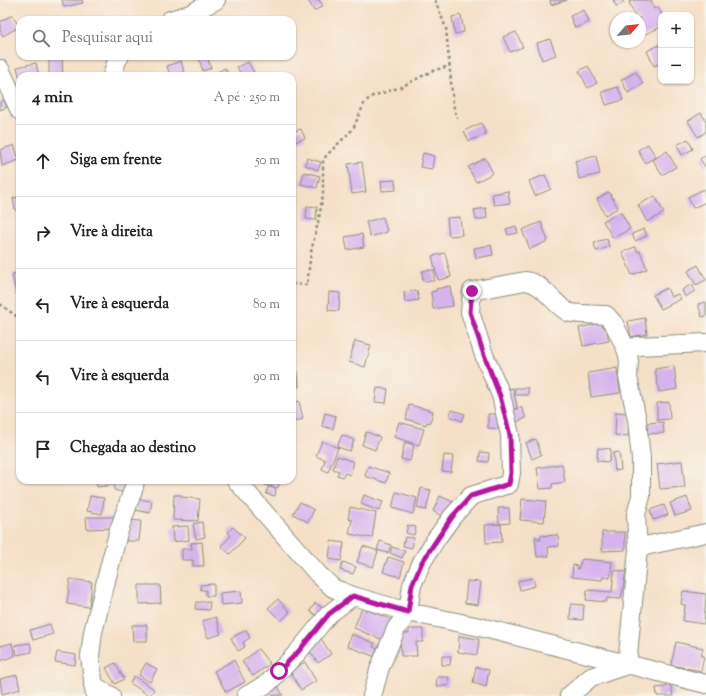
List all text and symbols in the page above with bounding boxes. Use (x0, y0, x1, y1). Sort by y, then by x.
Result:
north arrow (610, 12, 646, 48)
map controls (658, 12, 694, 84)
button: + (658, 12, 694, 48)
search box (16, 16, 296, 60)
icon: search (30, 27, 52, 49)
text: Pesquisar aqui (62, 28, 153, 49)
button: − (658, 48, 694, 84)
text: 4 min (32, 86, 73, 110)
text: A pé · 250 m (214, 89, 280, 107)
icon: ahead (32, 150, 54, 172)
text: Siga em frente (70, 150, 162, 171)
text: 50 m (255, 152, 280, 170)
icon: right (32, 222, 54, 244)
text: Vire à direita (70, 222, 153, 243)
text: 30 m (254, 224, 280, 242)
route end (463, 282, 481, 300)
icon: left (32, 294, 54, 316)
text: Vire à esquerda (70, 294, 169, 315)
text: 80 m (253, 296, 280, 314)
icon: left (32, 366, 54, 388)
text: Vire à esquerda (70, 366, 169, 387)
text: 90 m (253, 368, 280, 386)
icon: arrive (32, 438, 54, 460)
text: Chegada ao destino (70, 438, 196, 459)
route start (270, 662, 288, 680)

